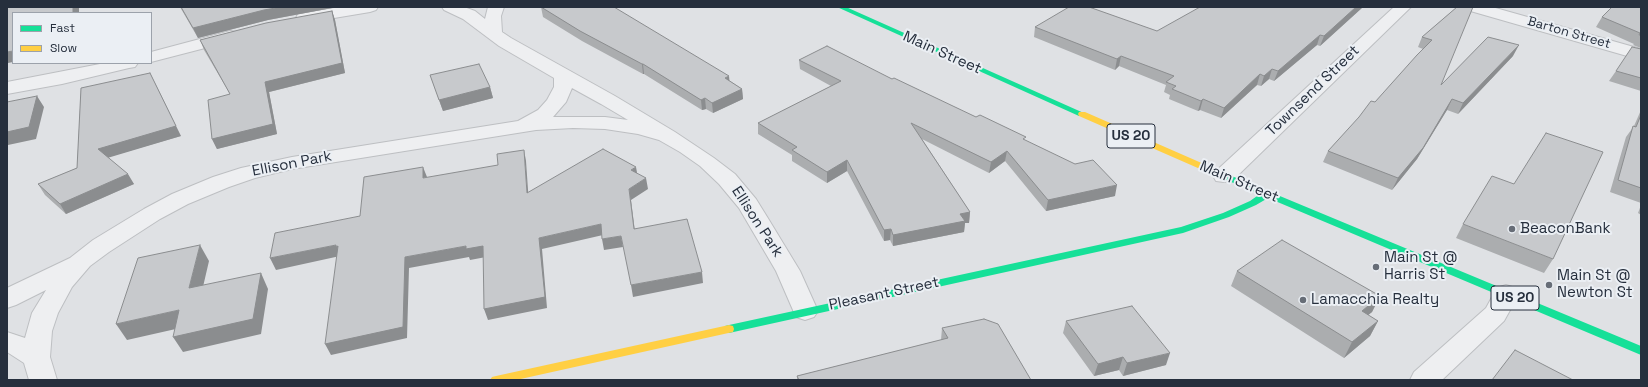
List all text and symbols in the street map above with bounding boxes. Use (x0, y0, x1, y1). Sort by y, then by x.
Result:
legend (12, 12, 152, 64)
street label: Barton Street (1526, 14, 1612, 52)
text: Fast (50, 20, 75, 36)
street label: Main Street (900, 28, 984, 78)
text: Slow (50, 40, 77, 56)
street label: Townsend Street (1263, 42, 1363, 140)
road number: US 20 (1107, 124, 1155, 148)
street label: Ellison Park (251, 147, 333, 181)
street label: Main Street (1197, 157, 1281, 207)
street label: Ellison Park (727, 183, 787, 261)
place label: BeaconBank (1520, 220, 1610, 238)
marker: BeaconBank (1507, 224, 1517, 234)
place label: Main St @ Harris St (1384, 249, 1458, 284)
marker: Main St @ Harris St (1371, 262, 1381, 272)
place label: Main St @ Newton St (1557, 267, 1633, 302)
street label: Pleasant Street (827, 274, 941, 314)
marker: Main St @ Newton St (1544, 280, 1554, 290)
road number: US 20 (1491, 286, 1539, 310)
place label: Lamacchia Realty (1311, 291, 1439, 309)
marker: Lamacchia Realty (1298, 295, 1308, 305)

